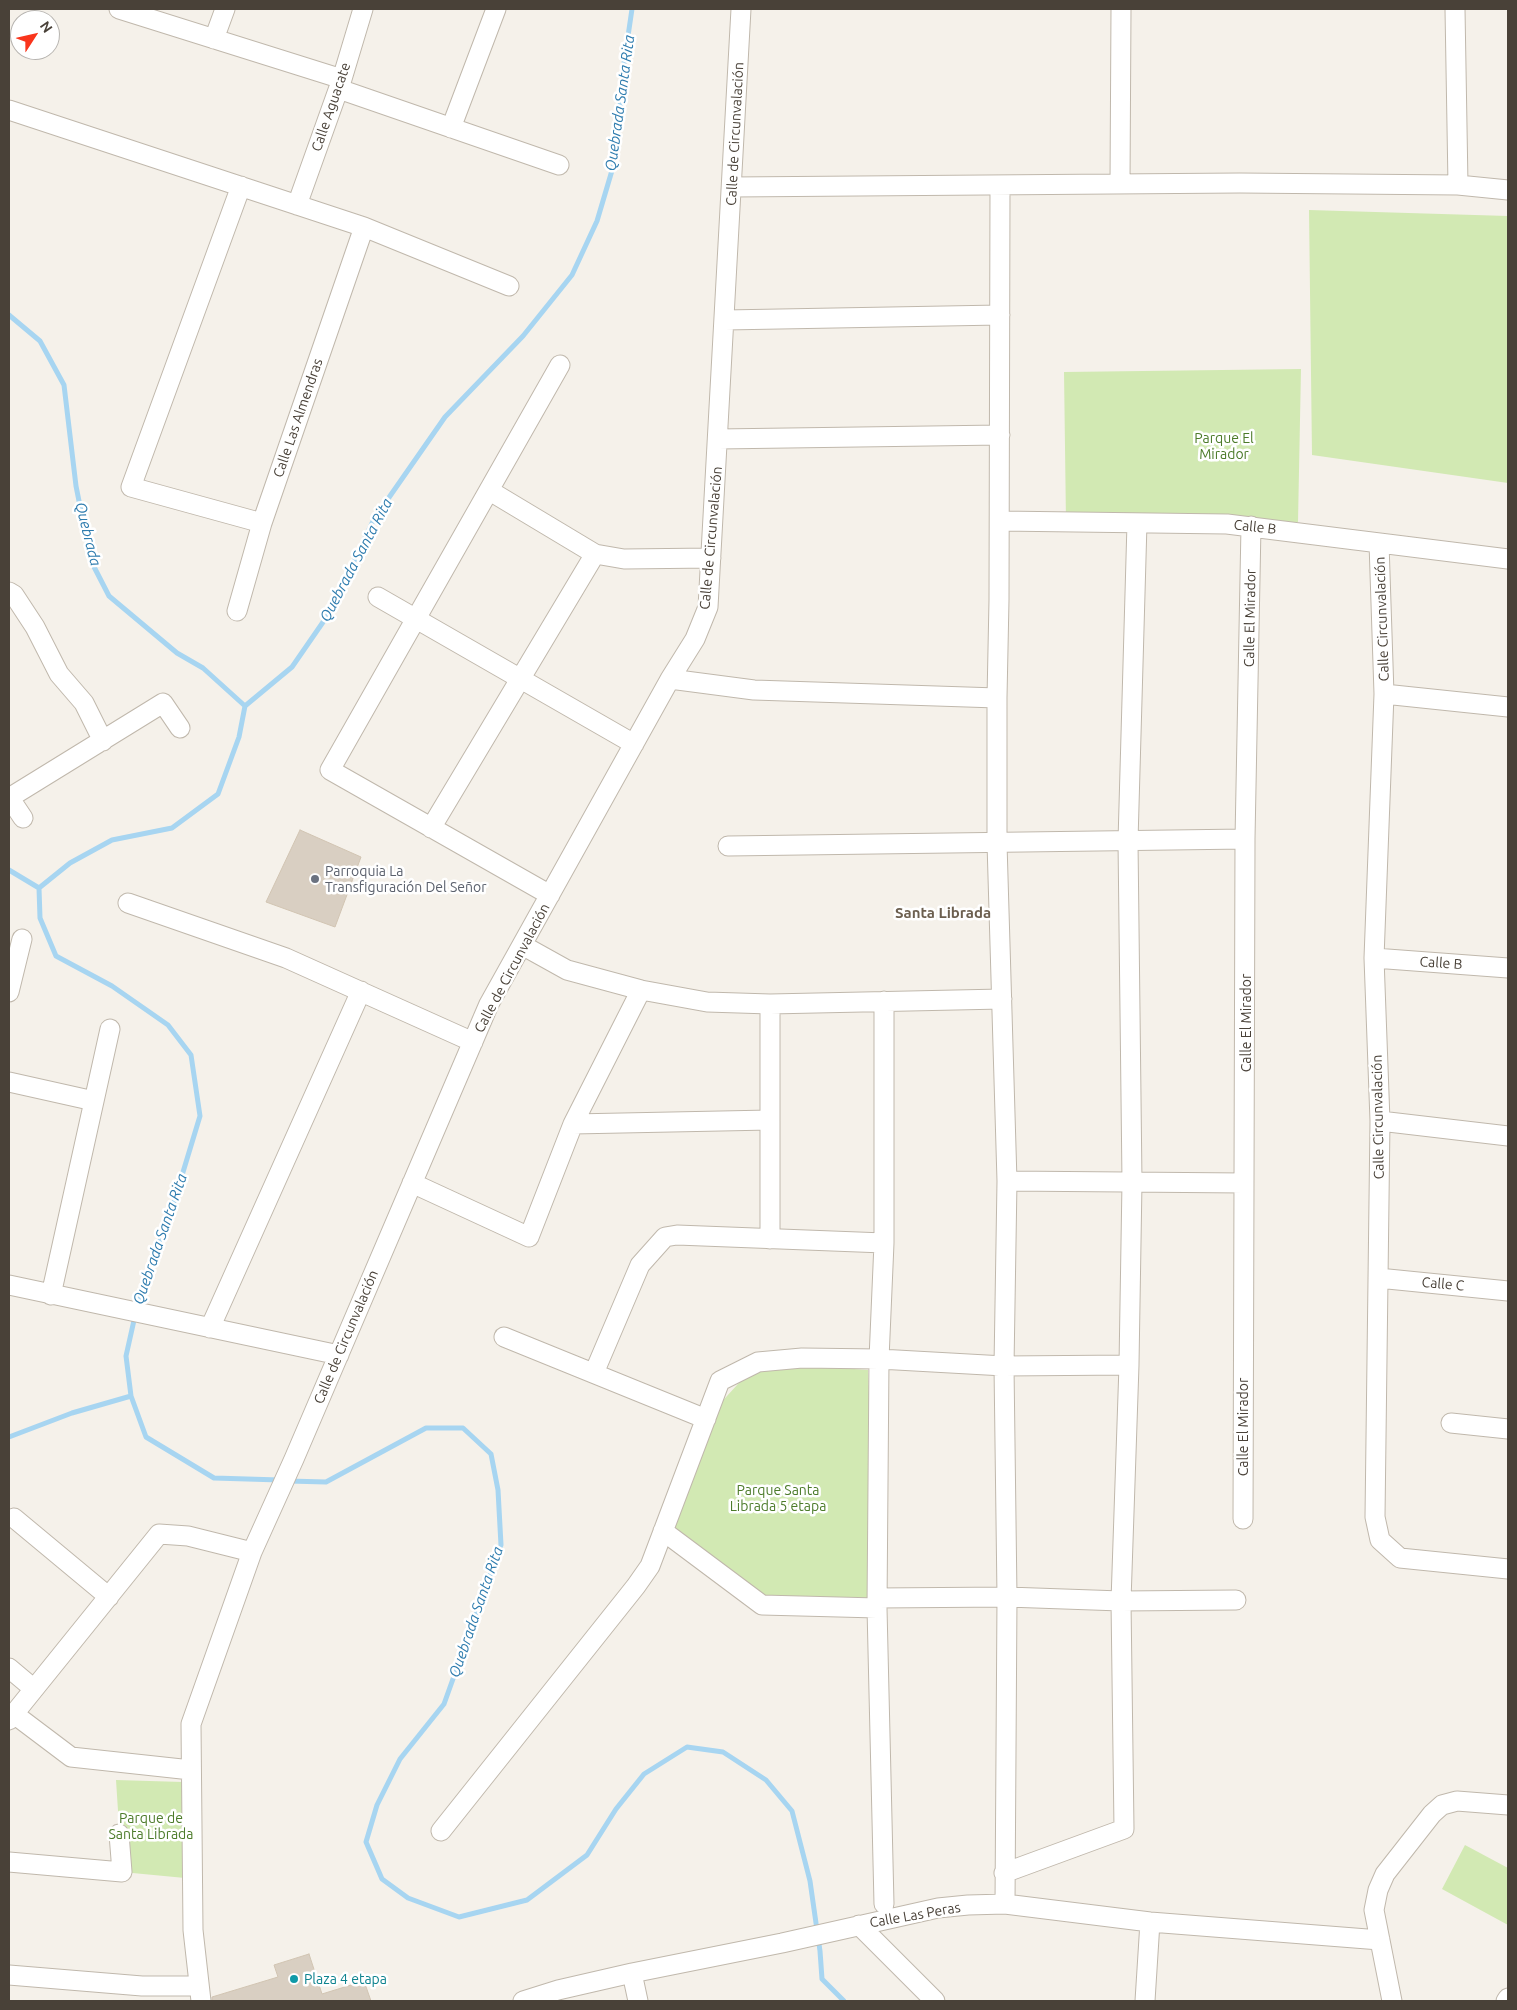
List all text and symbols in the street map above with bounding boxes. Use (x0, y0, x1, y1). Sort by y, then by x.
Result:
north arrow (10, 10, 60, 60)
text: N (37, 18, 56, 36)
water label: Quebrada Santa Rita (602, 34, 638, 172)
street label: Calle Aguacate (308, 60, 354, 154)
street label: Calle de Circunvalación (723, 62, 747, 206)
street label: Calle Las Almendras (270, 356, 326, 480)
park label: Parque El Mirador (1194, 430, 1254, 462)
street label: Calle de Circunvalación (696, 466, 726, 610)
water label: Quebrada Santa Rita (316, 495, 396, 625)
water label: Quebrada (71, 500, 105, 568)
street label: Calle B (1233, 516, 1277, 538)
street label: Calle Circunvalación (1371, 556, 1393, 682)
street label: Calle El Mirador (1241, 569, 1259, 667)
place label: Parroquia La Transfiguración Del Señor (325, 863, 486, 896)
marker: Parroquia La Transfiguración Del Señor (309, 873, 321, 885)
street label: Calle de Circunvalación (471, 901, 553, 1035)
district label: Santa Librada (895, 904, 991, 922)
street label: Calle B (1419, 953, 1463, 973)
street label: Calle El Mirador (1238, 974, 1254, 1072)
street label: Calle Circunvalación (1369, 1054, 1387, 1180)
water label: Quebrada Santa Rita (129, 1171, 191, 1307)
street label: Calle de Circunvalación (310, 1267, 382, 1407)
street label: Calle C (1421, 1274, 1465, 1294)
street label: Calle El Mirador (1235, 1378, 1251, 1476)
park label: Parque Santa Librada 5 etapa (730, 1482, 826, 1514)
water label: Quebrada Santa Rita (445, 1544, 507, 1680)
park label: Parque de Santa Librada (108, 1810, 194, 1842)
street label: Calle Las Peras (868, 1899, 962, 1931)
place label: Plaza 4 etapa (304, 1971, 387, 1987)
marker: Plaza 4 etapa (288, 1973, 300, 1985)

